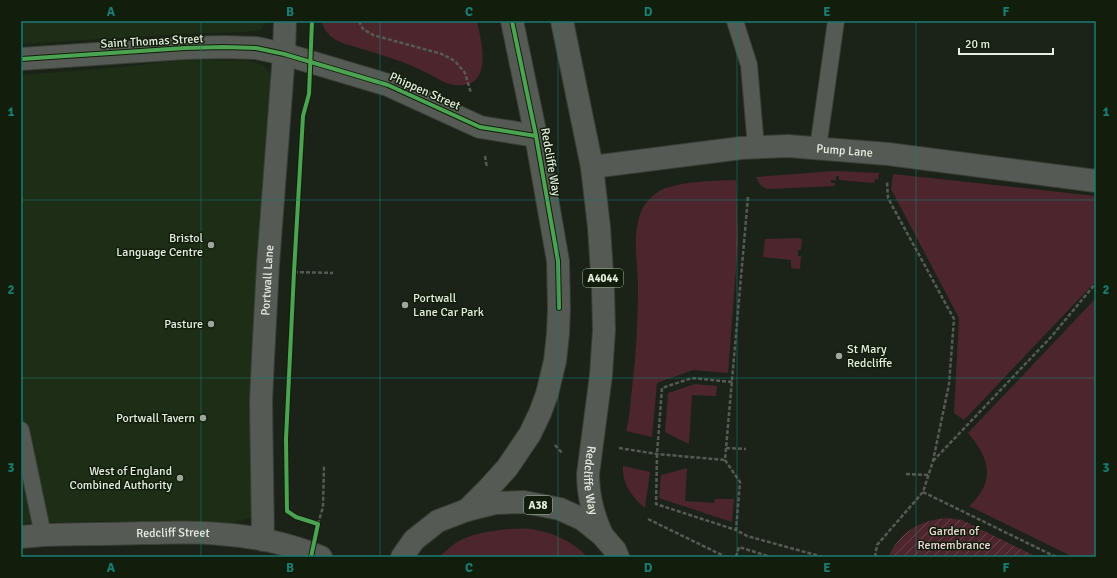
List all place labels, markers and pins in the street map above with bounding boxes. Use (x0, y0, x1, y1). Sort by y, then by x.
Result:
place label: Bristol Language Centre (116, 231, 203, 260)
marker: Bristol Language Centre (206, 240, 216, 250)
place label: Portwall Lane Car Park (413, 291, 484, 320)
marker: Portwall Lane Car Park (400, 300, 410, 310)
place label: Pasture (164, 317, 203, 332)
marker: Pasture (206, 319, 216, 329)
place label: St Mary Redcliffe (847, 342, 892, 371)
marker: St Mary Redcliffe (834, 351, 844, 361)
place label: Portwall Tavern (116, 411, 195, 426)
marker: Portwall Tavern (198, 413, 208, 423)
place label: West of England Combined Authority (69, 464, 172, 493)
marker: West of England Combined Authority (175, 473, 185, 483)

